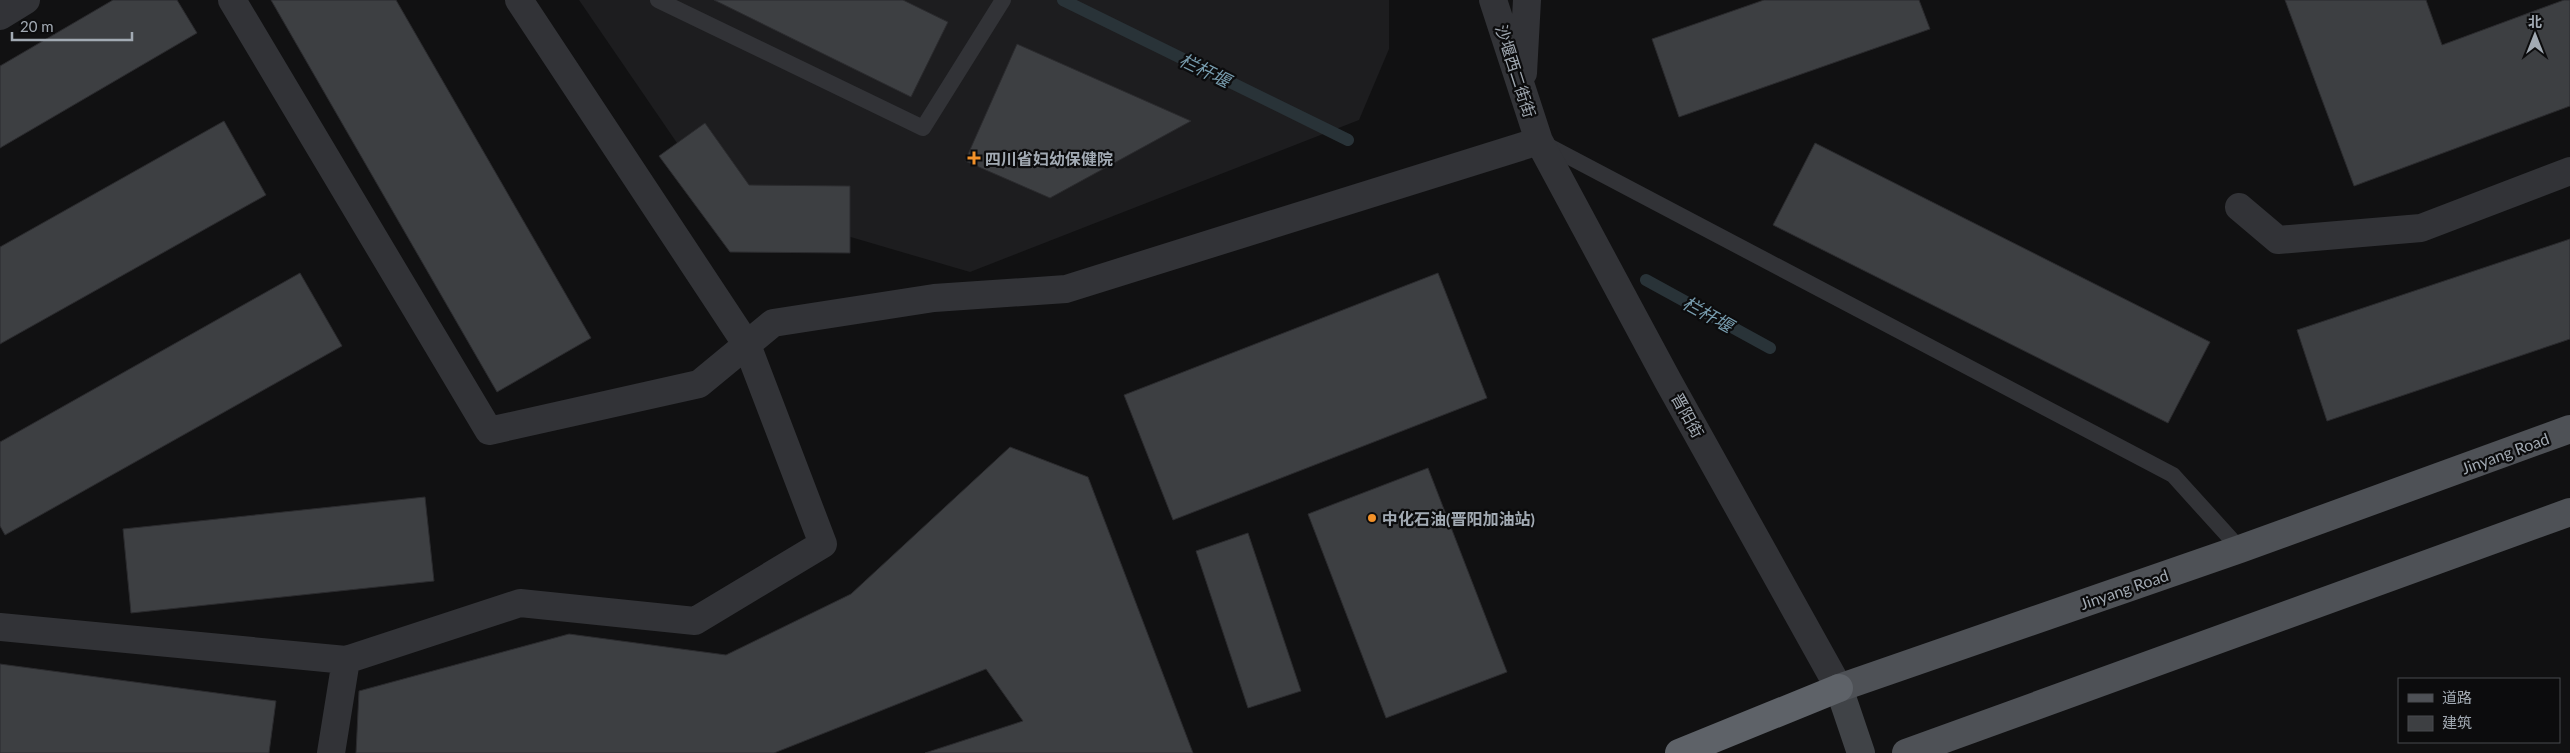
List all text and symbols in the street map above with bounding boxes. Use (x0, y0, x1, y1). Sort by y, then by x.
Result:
scale bar (12, 10, 132, 42)
north arrow (2510, 10, 2560, 60)
text: 北 (2528, 13, 2542, 30)
text: 20 m (20, 17, 54, 35)
street label: 沙堰西二街街 (1492, 22, 1540, 120)
water label: 栏杆堰 (1176, 48, 1237, 93)
place label: 四川省妇幼保健院 (985, 149, 1113, 168)
marker: 四川省妇幼保健院 (967, 151, 981, 165)
water label: 栏杆堰 (1679, 291, 1740, 338)
street label: 晋阳街 (1668, 389, 1708, 441)
street label: Jinyang Road (2458, 428, 2552, 478)
place label: 中化石油(晋阳加油站) (1382, 509, 1535, 528)
marker: 中化石油(晋阳加油站) (1366, 512, 1378, 524)
street label: Jinyang Road (2077, 565, 2171, 613)
legend (2398, 678, 2560, 743)
text: 道路 (2442, 688, 2472, 706)
text: 建筑 (2442, 713, 2472, 731)

